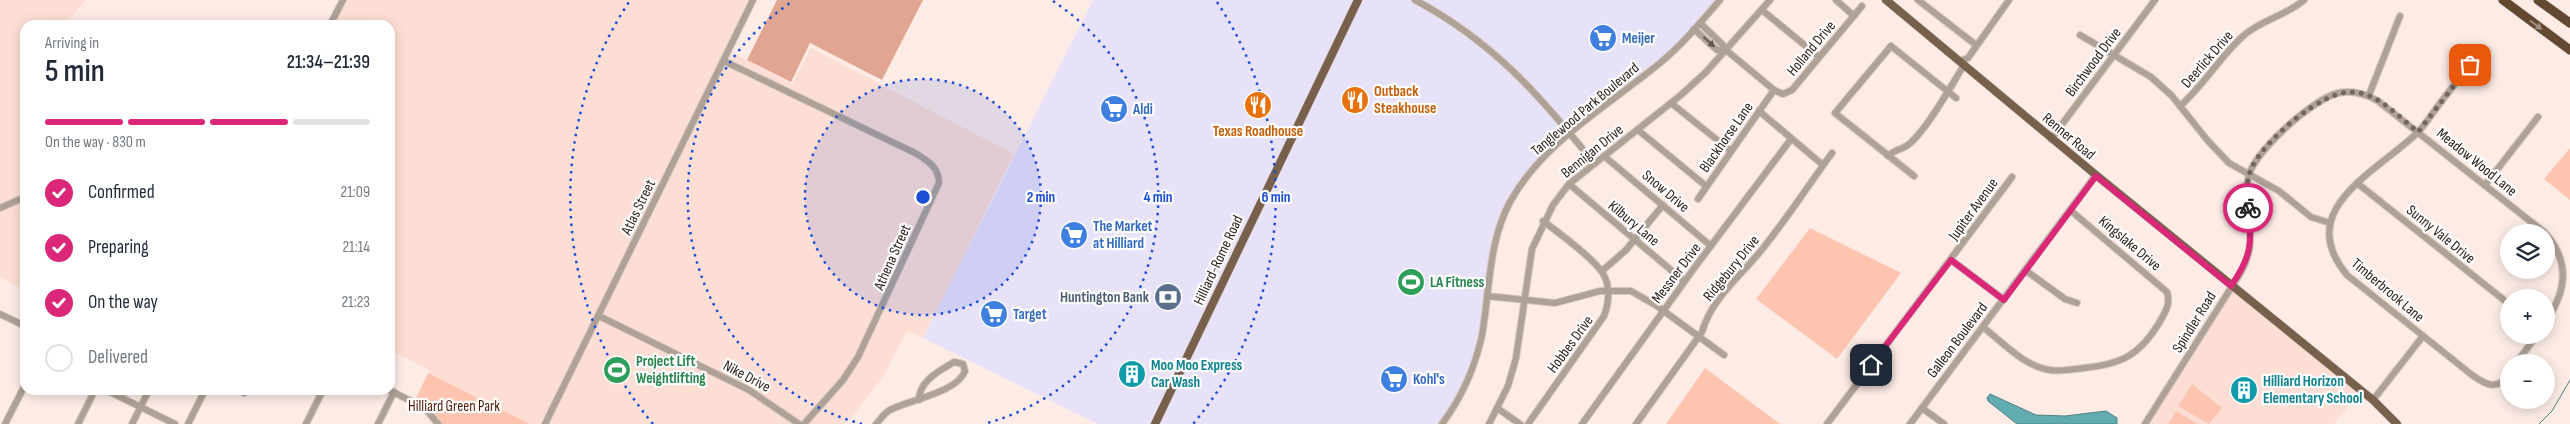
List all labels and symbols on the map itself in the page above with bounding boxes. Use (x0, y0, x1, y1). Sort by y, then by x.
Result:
street label: Holland Drive (1783, 17, 1840, 80)
one-way arrow (2529, 20, 2543, 30)
supermarket icon: Meijer (1588, 23, 1618, 53)
street label: Birchwood Drive (2061, 24, 2126, 101)
street label: Deerlick Drive (2177, 27, 2237, 92)
place label: Meijer (1622, 29, 1655, 48)
one-way arrow (1702, 36, 1714, 48)
pin (2449, 44, 2491, 86)
street label: Tanglewood Park Boulevard (1527, 59, 1643, 160)
place label: Outback Steakhouse (1374, 82, 1436, 118)
restaurant icon: Outback Steakhouse (1340, 85, 1370, 115)
restaurant icon: Texas Roadhouse (1243, 90, 1273, 120)
supermarket icon: Aldi (1099, 94, 1129, 124)
street label: Blackhorse Lane (1695, 99, 1758, 176)
place label: Aldi (1132, 100, 1153, 119)
street label: Renner Road (2038, 109, 2099, 164)
street label: Bennigan Drive (1557, 120, 1627, 182)
place label: Texas Roadhouse (1213, 122, 1303, 141)
street label: Meadow Wood Lane (2433, 124, 2521, 201)
street label: Snow Drive (1638, 166, 1693, 217)
street label: Jupiter Avenue (1944, 175, 2002, 245)
street label: Atlas Street (617, 176, 660, 239)
courier (2223, 183, 2273, 233)
centre of rings (914, 188, 932, 206)
text: 2 min (1027, 188, 1055, 207)
text: 4 min (1144, 188, 1172, 207)
text: 6 min (1261, 188, 1291, 207)
street label: Kilbury Lane (1604, 196, 1663, 250)
street label: Sunny Vale Drive (2402, 201, 2479, 268)
street label: Hilliard-Rome Road (1189, 212, 1248, 308)
street label: Kingslake Drive (2094, 212, 2165, 275)
place label: The Market at Hilliard (1093, 217, 1153, 253)
supermarket icon: The Market at Hilliard (1059, 220, 1089, 250)
street label: Athena Street (869, 221, 915, 294)
street label: Ridgebury Drive (1699, 232, 1764, 305)
street label: Messner Drive (1647, 239, 1705, 307)
street label: Timberbrook Lane (2347, 254, 2428, 326)
sports icon: LA Fitness (1396, 267, 1426, 297)
place label: LA Fitness (1430, 273, 1485, 292)
bank icon: Huntington Bank (1153, 282, 1183, 312)
place label: Huntington Bank (1060, 288, 1150, 307)
street label: Spindler Road (2168, 288, 2221, 356)
supermarket icon: Target (979, 299, 1009, 329)
street label: Galleon Boulevard (1923, 299, 1992, 382)
place label: Target (1013, 305, 1047, 324)
street label: Hobbes Drive (1543, 312, 1598, 377)
pin (1850, 344, 1892, 386)
place label: Project Lift Weightlifting (636, 352, 706, 388)
sports icon: Project Lift Weightlifting (602, 355, 632, 385)
street label: Nike Drive (720, 356, 774, 397)
place label: Moo Moo Express Car Wash (1151, 356, 1243, 392)
building icon: Moo Moo Express Car Wash (1117, 359, 1147, 389)
supermarket icon: Kohl's (1379, 364, 1409, 394)
place label: Kohl's (1413, 370, 1445, 389)
place label: Hilliard Horizon Elementary School (2263, 372, 2362, 408)
building icon: Hilliard Horizon Elementary School (2229, 375, 2259, 405)
park label: Hilliard Green Park (408, 397, 500, 416)

